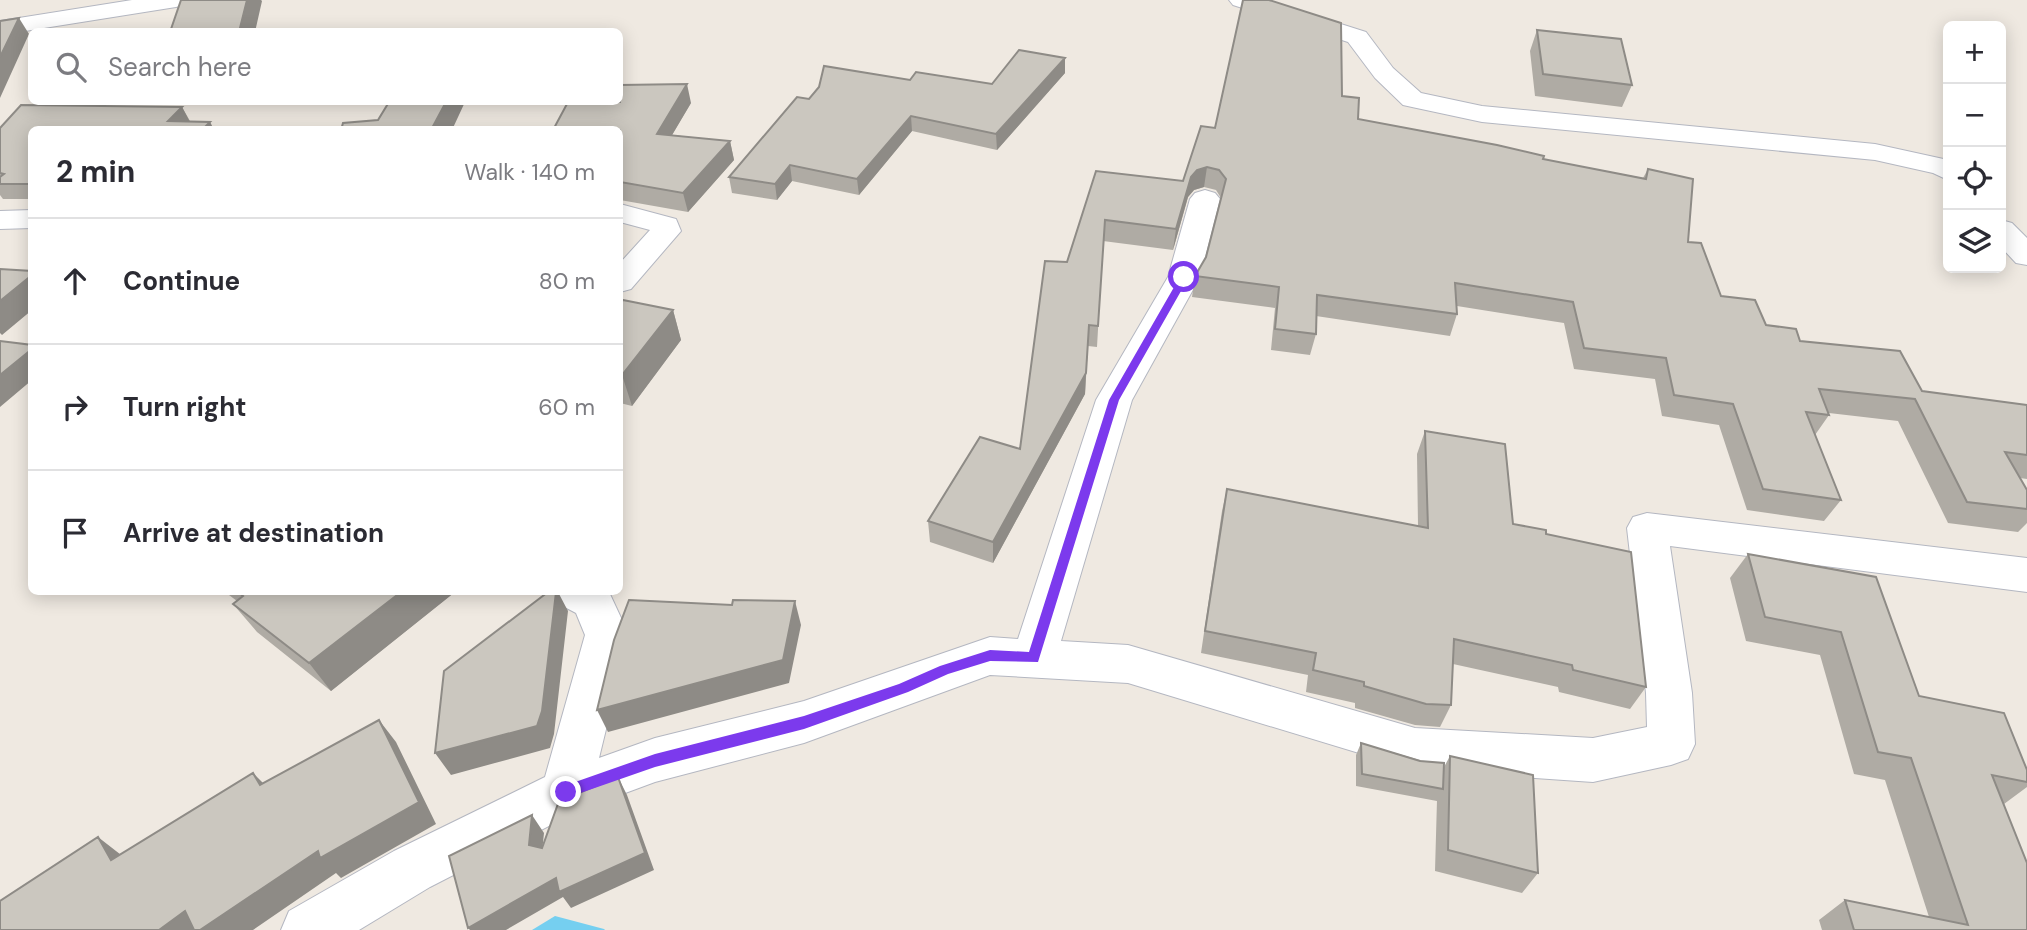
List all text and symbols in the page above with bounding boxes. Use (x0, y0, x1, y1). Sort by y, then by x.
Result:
map controls (1943, 21, 2006, 273)
button: + (1943, 21, 2006, 84)
search box (28, 28, 623, 105)
icon: search (52, 48, 90, 86)
text: Search here (108, 50, 251, 84)
button: − (1943, 84, 2006, 147)
button: locate (1943, 147, 2006, 210)
text: 2 min (56, 152, 135, 191)
text: Walk · 140 m (464, 157, 595, 187)
button: layers (1943, 210, 2006, 273)
route start (1168, 261, 1199, 292)
icon: ahead (56, 262, 94, 300)
text: Continue (123, 264, 240, 298)
text: 80 m (539, 266, 595, 296)
icon: right (56, 388, 94, 426)
text: Turn right (123, 390, 247, 424)
text: 60 m (538, 392, 595, 422)
icon: arrive (56, 514, 94, 552)
text: Arrive at destination (123, 516, 384, 550)
route end (550, 776, 581, 807)

